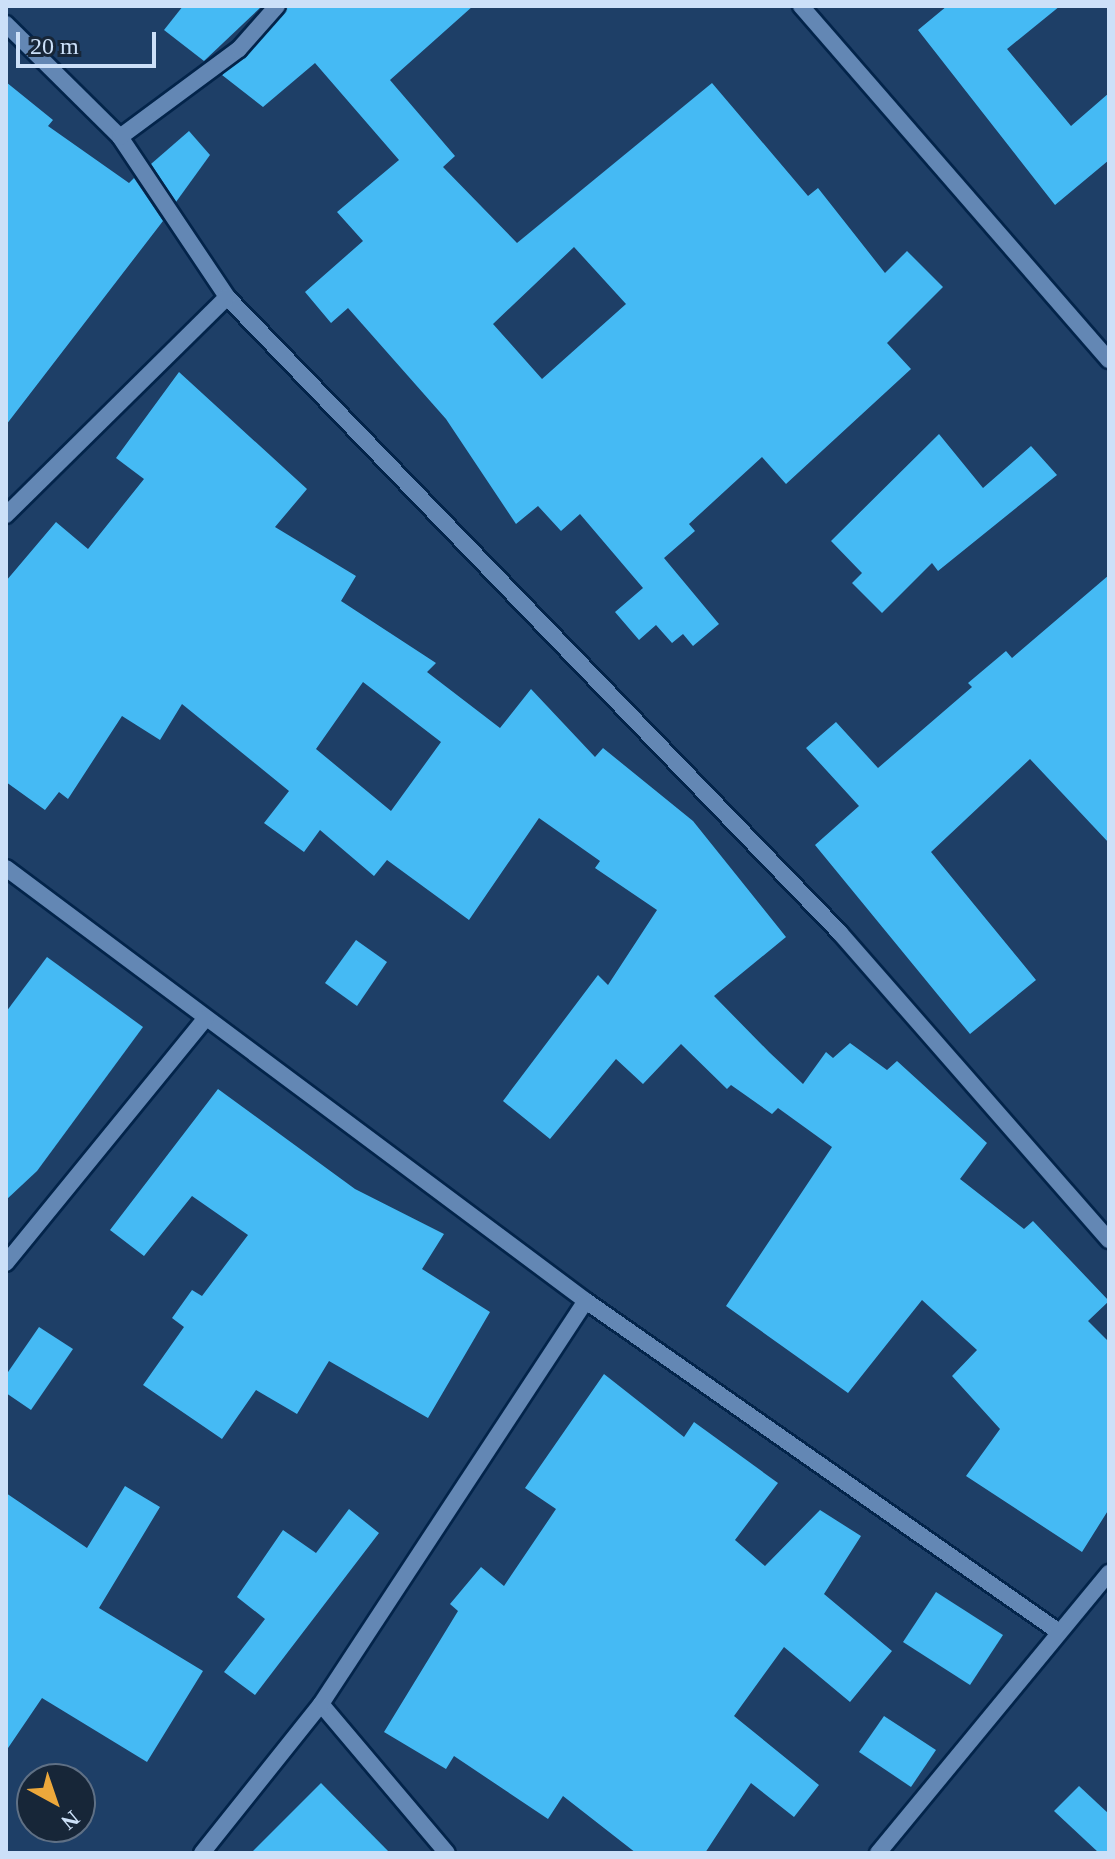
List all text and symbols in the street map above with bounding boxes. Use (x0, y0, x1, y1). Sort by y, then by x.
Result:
scale bar (20, 16, 160, 66)
text: 20 m (30, 33, 79, 59)
north arrow (16, 1763, 96, 1843)
text: N (56, 1806, 85, 1835)

